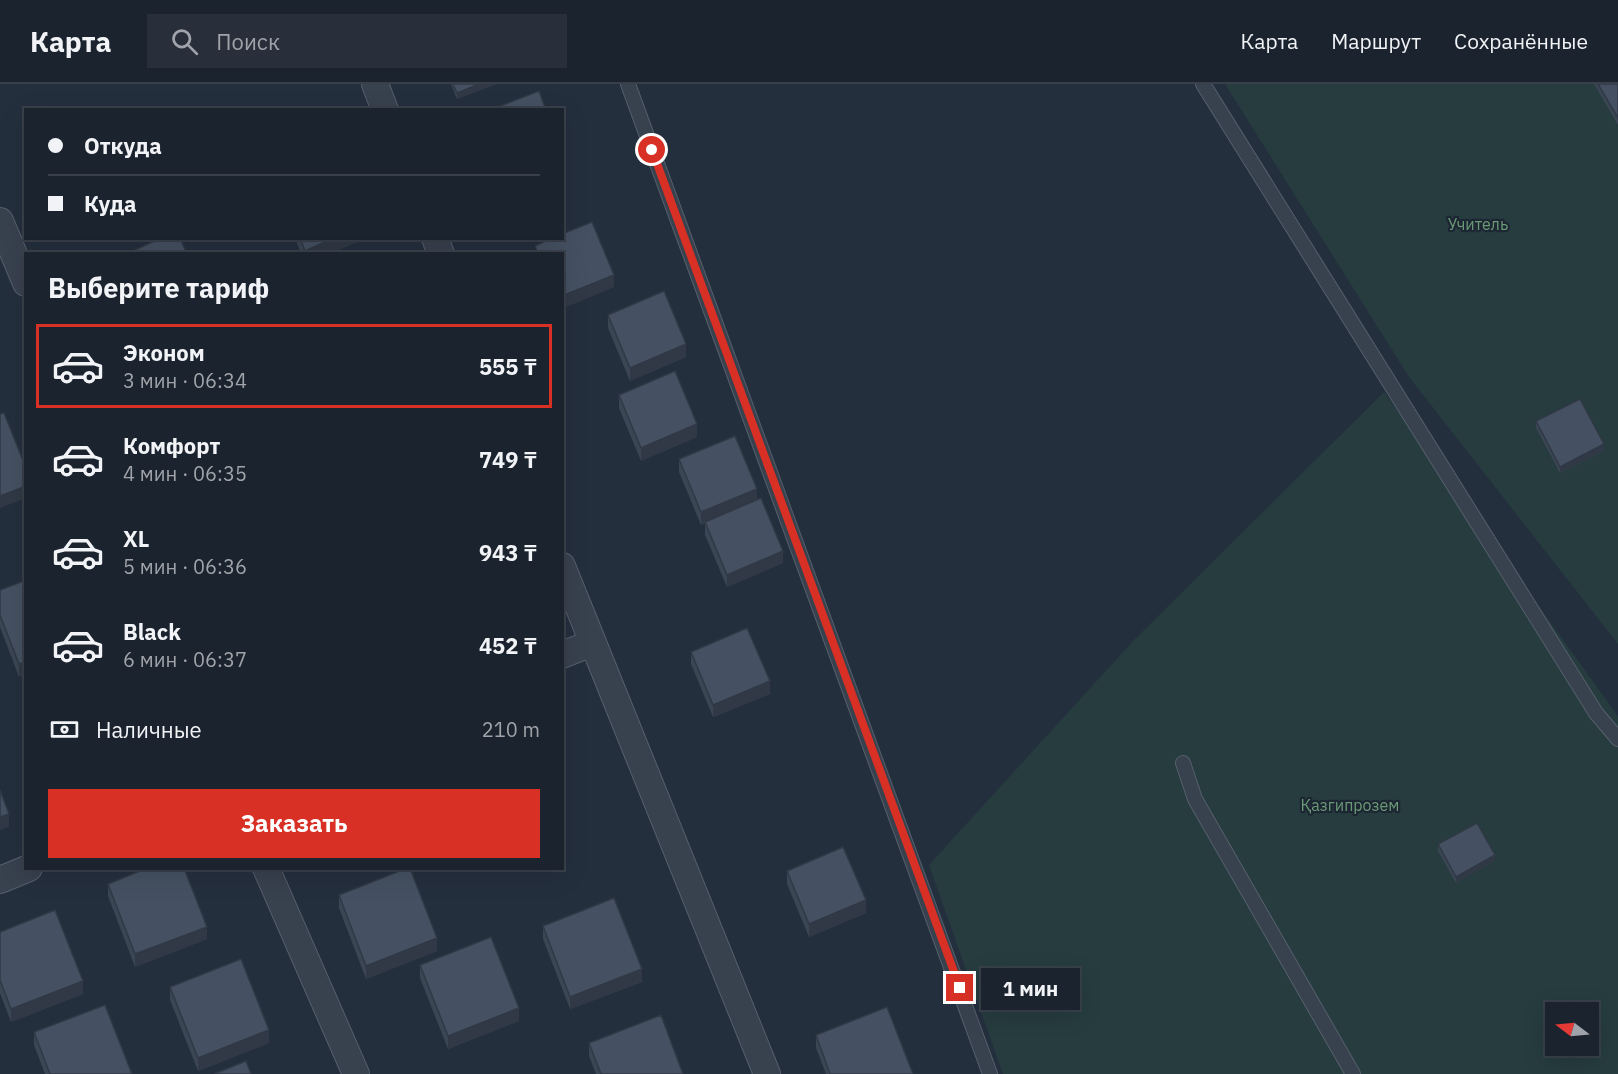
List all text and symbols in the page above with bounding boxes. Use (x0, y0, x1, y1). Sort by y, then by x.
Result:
search box (147, 14, 567, 68)
text: Карта (30, 23, 111, 60)
icon: search (168, 25, 201, 58)
text: Поиск (216, 27, 280, 56)
text: Карта (1240, 27, 1298, 55)
text: Маршрут (1331, 27, 1421, 55)
text: Сохранённые (1454, 27, 1588, 55)
text: Откуда (84, 131, 162, 160)
route start (638, 136, 665, 163)
text: Куда (84, 189, 137, 218)
park label: Учитель (1448, 214, 1508, 234)
text: Выберите тариф (48, 270, 269, 305)
text: Эконом (123, 338, 205, 367)
icon: car (51, 339, 105, 393)
text: 555 ₸ (479, 352, 537, 381)
text: 3 мин · 06:34 (123, 367, 247, 394)
text: Комфорт (123, 431, 220, 460)
icon: car (51, 432, 105, 486)
text: 749 ₸ (479, 445, 537, 474)
text: 4 мин · 06:35 (123, 460, 247, 487)
text: XL (123, 524, 149, 553)
icon: car (51, 525, 105, 579)
text: 943 ₸ (479, 538, 537, 567)
text: 5 мин · 06:36 (123, 553, 247, 580)
text: Black (123, 617, 181, 646)
icon: car (51, 618, 105, 672)
text: 452 ₸ (479, 631, 537, 660)
text: 6 мин · 06:37 (123, 646, 247, 673)
icon: cash (48, 713, 81, 746)
text: Наличные (96, 715, 202, 744)
text: 210 m (482, 716, 540, 743)
button: Заказать (48, 789, 540, 858)
park label: Қазгипрозем (1301, 795, 1399, 815)
callout: 1 мин (981, 967, 1080, 1009)
route end (946, 974, 973, 1001)
text: 1 мин (1003, 975, 1058, 1002)
north arrow (1545, 1002, 1599, 1056)
map controls (1545, 1002, 1599, 1056)

